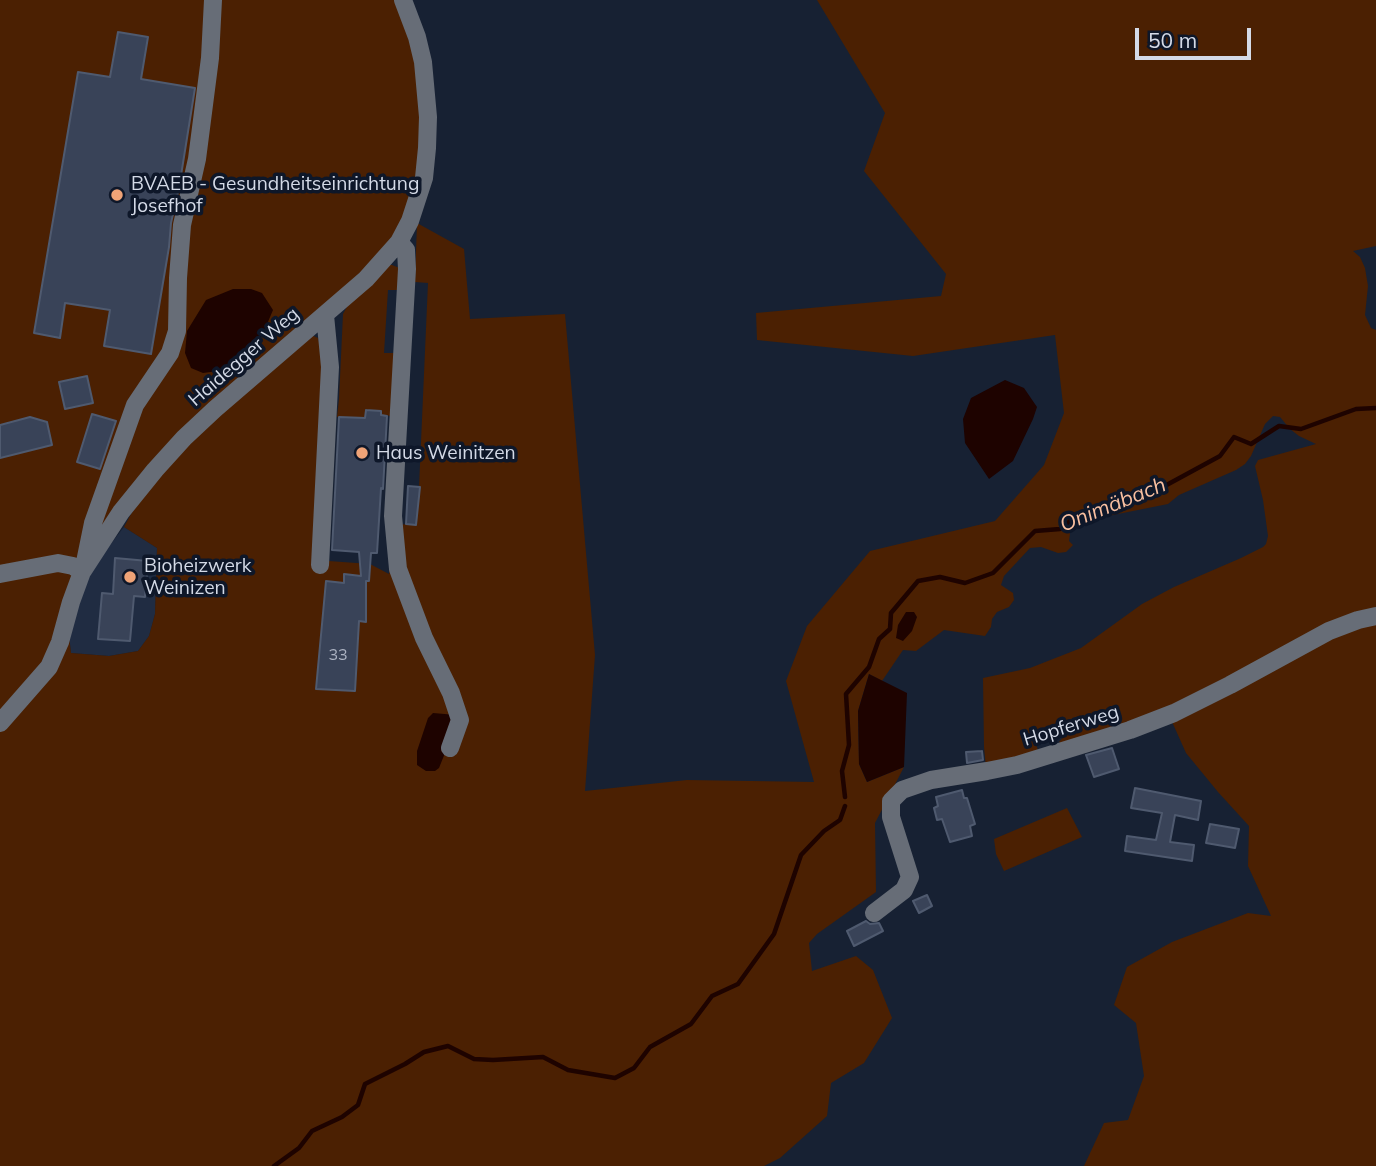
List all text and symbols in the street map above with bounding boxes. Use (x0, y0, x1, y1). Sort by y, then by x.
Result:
scale bar (1138, 14, 1254, 58)
text: 50 m (1148, 27, 1197, 53)
place label: BVAEB - Gesundheitseinrichtung Josefhof (131, 173, 419, 217)
marker: BVAEB - Gesundheitseinrichtung Josefhof (109, 187, 125, 203)
street label: Haidegger Weg (184, 303, 304, 411)
place label: Haus Weinitzen (376, 442, 516, 464)
marker: Haus Weinitzen (354, 445, 370, 461)
water label: Onimäbach (1056, 472, 1170, 538)
place label: Bioheizwerk Weinizen (144, 555, 251, 599)
marker: Bioheizwerk Weinizen (122, 569, 138, 585)
house number: 33 (328, 645, 348, 665)
street label: Hopferweg (1020, 701, 1122, 751)

